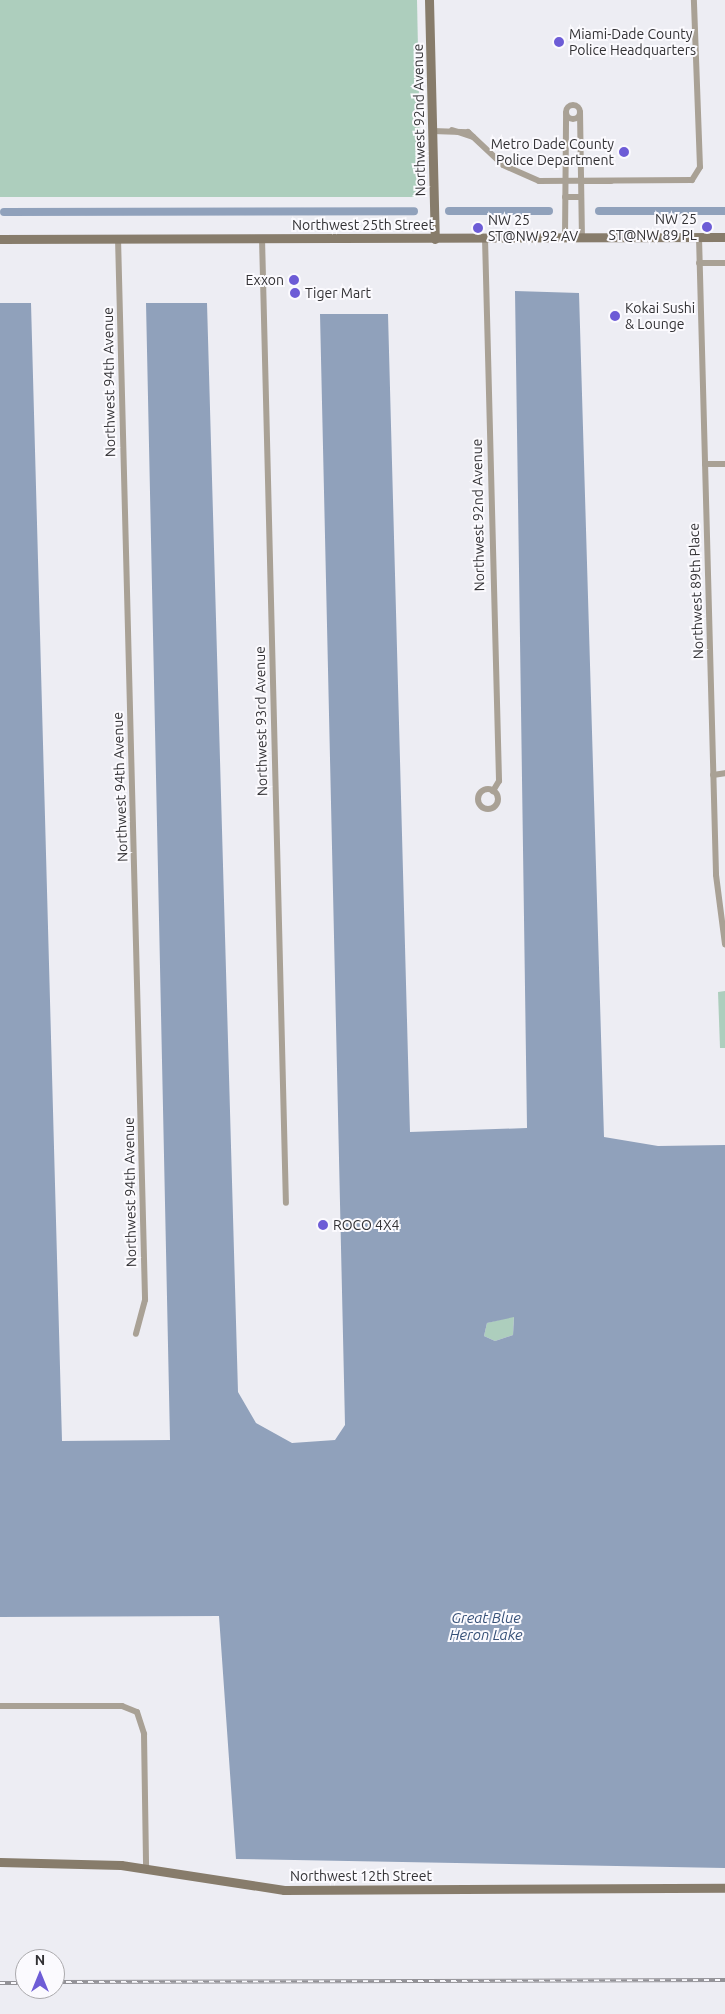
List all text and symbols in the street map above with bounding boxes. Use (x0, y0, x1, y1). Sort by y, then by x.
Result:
place label: Miami-Dade County Police Headquarters (569, 26, 696, 58)
marker: Miami-Dade County Police Headquarters (553, 36, 565, 48)
street label: Northwest 92nd Avenue (409, 44, 429, 196)
place label: Metro Dade County Police Department (491, 136, 614, 168)
marker: Metro Dade County Police Department (618, 146, 630, 158)
place label: NW 25 ST@NW 89 PL (609, 211, 697, 243)
place label: NW 25 ST@NW 92 AV (488, 212, 578, 244)
street label: Northwest 25th Street (292, 217, 434, 233)
marker: NW 25 ST@NW 89 PL (701, 221, 713, 233)
marker: NW 25 ST@NW 92 AV (472, 222, 484, 234)
place label: Exxon (246, 272, 284, 288)
marker: Exxon (288, 274, 300, 286)
place label: Tiger Mart (305, 285, 371, 301)
marker: Tiger Mart (289, 287, 301, 299)
place label: Kokai Sushi & Lounge (625, 300, 695, 332)
street label: Northwest 94th Avenue (99, 307, 119, 457)
marker: Kokai Sushi & Lounge (609, 310, 621, 322)
street label: Northwest 92nd Avenue (468, 439, 488, 591)
street label: Northwest 89th Place (685, 523, 707, 659)
street label: Northwest 93rd Avenue (251, 646, 271, 796)
street label: Northwest 94th Avenue (109, 712, 131, 862)
street label: Northwest 94th Avenue (120, 1117, 140, 1267)
place label: ROCO 4X4 (333, 1217, 399, 1233)
marker: ROCO 4X4 (317, 1219, 329, 1231)
water label: Great Blue Heron Lake (449, 1608, 523, 1643)
street label: Northwest 12th Street (290, 1868, 432, 1884)
north arrow (15, 1949, 65, 1999)
text: N (35, 1952, 45, 1968)

